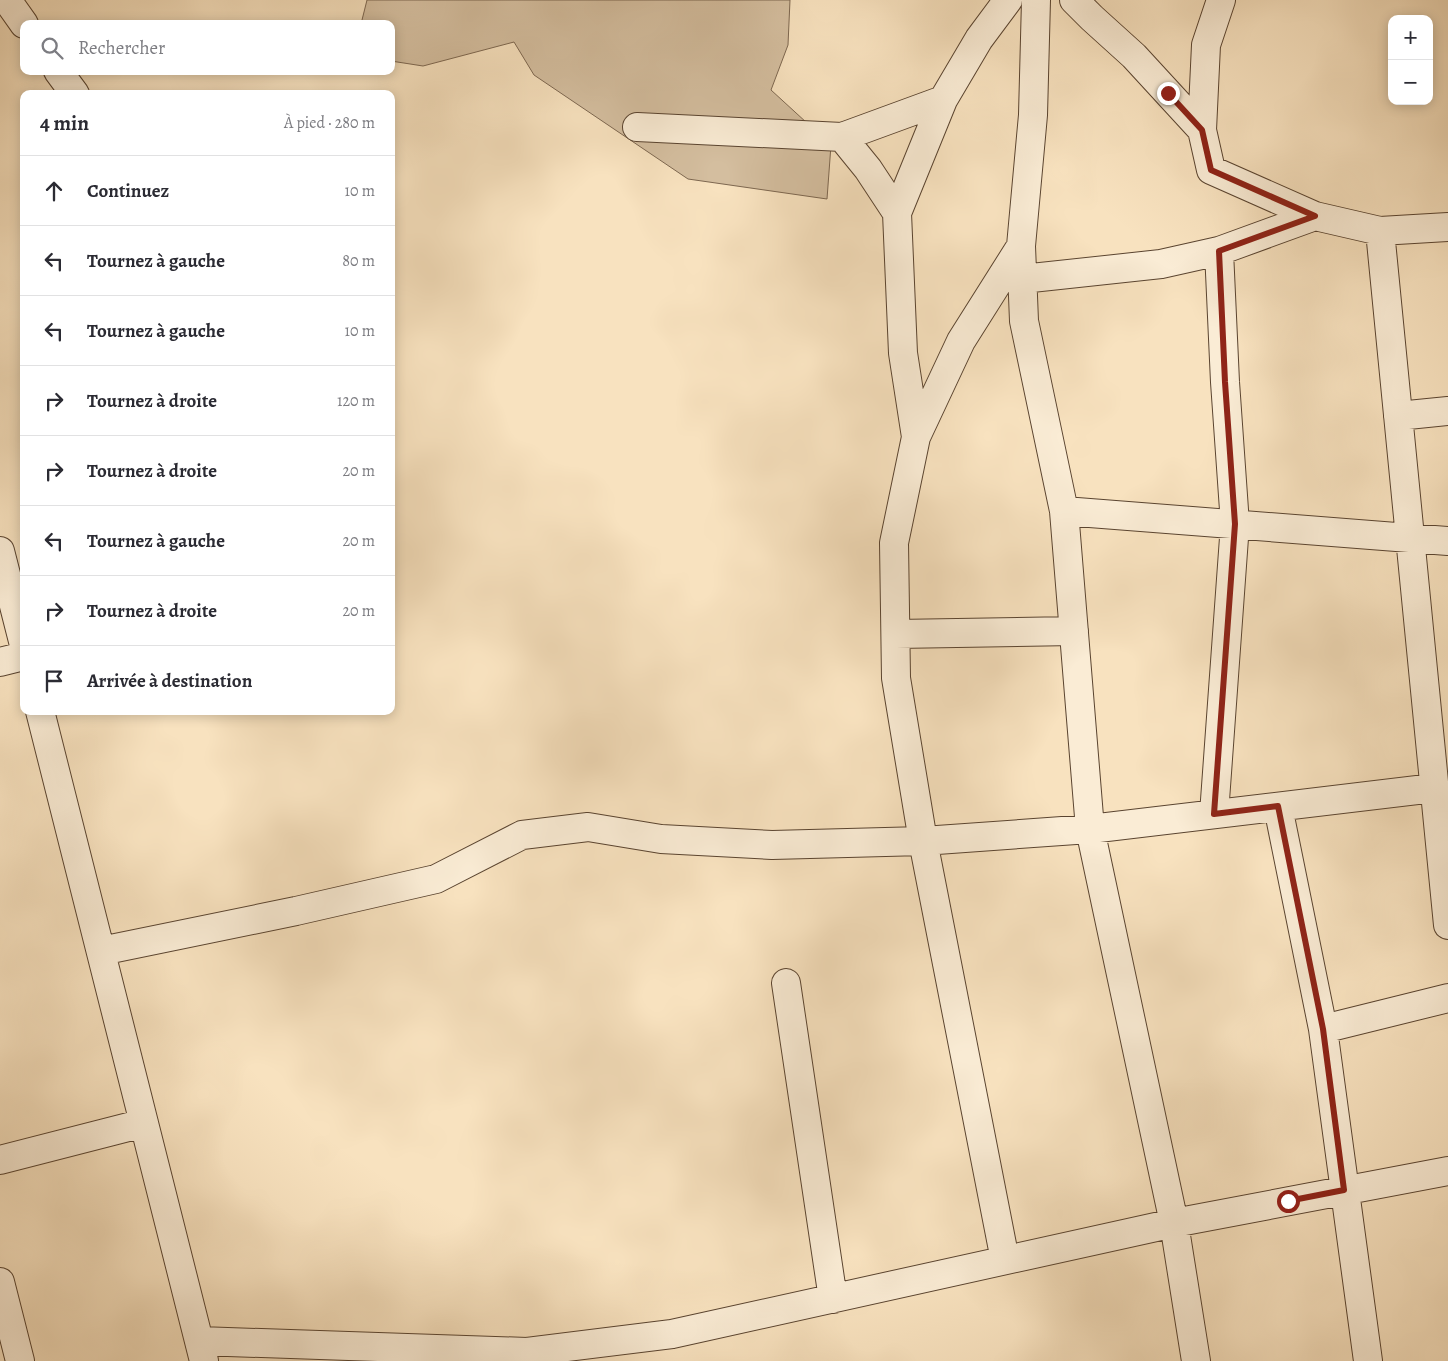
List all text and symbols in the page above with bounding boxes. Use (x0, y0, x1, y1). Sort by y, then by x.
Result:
map controls (1388, 15, 1433, 105)
button: + (1388, 15, 1433, 60)
search box (20, 20, 395, 75)
icon: search (38, 34, 66, 62)
text: Rechercher (78, 35, 165, 61)
button: − (1388, 60, 1433, 105)
route end (1157, 82, 1180, 105)
text: 4 min (40, 109, 89, 137)
text: À pied · 280 m (284, 112, 375, 134)
icon: ahead (40, 177, 68, 205)
text: Continuez (87, 178, 169, 204)
text: 10 m (345, 180, 375, 202)
icon: left (40, 247, 68, 275)
text: Tournez à gauche (87, 248, 225, 274)
text: 80 m (342, 250, 375, 272)
icon: left (40, 317, 68, 345)
text: Tournez à gauche (87, 318, 225, 344)
text: 10 m (345, 320, 375, 342)
icon: right (40, 387, 68, 415)
text: Tournez à droite (87, 388, 217, 414)
text: 120 m (337, 390, 375, 412)
icon: right (40, 457, 68, 485)
text: Tournez à droite (87, 458, 217, 484)
text: 20 m (342, 460, 375, 482)
icon: left (40, 527, 68, 555)
text: Tournez à gauche (87, 528, 225, 554)
text: 20 m (342, 530, 375, 552)
icon: right (40, 597, 68, 625)
text: Tournez à droite (87, 598, 217, 624)
text: 20 m (342, 600, 375, 622)
icon: arrive (40, 667, 68, 695)
text: Arrivée à destination (87, 668, 252, 694)
route start (1277, 1190, 1300, 1213)

